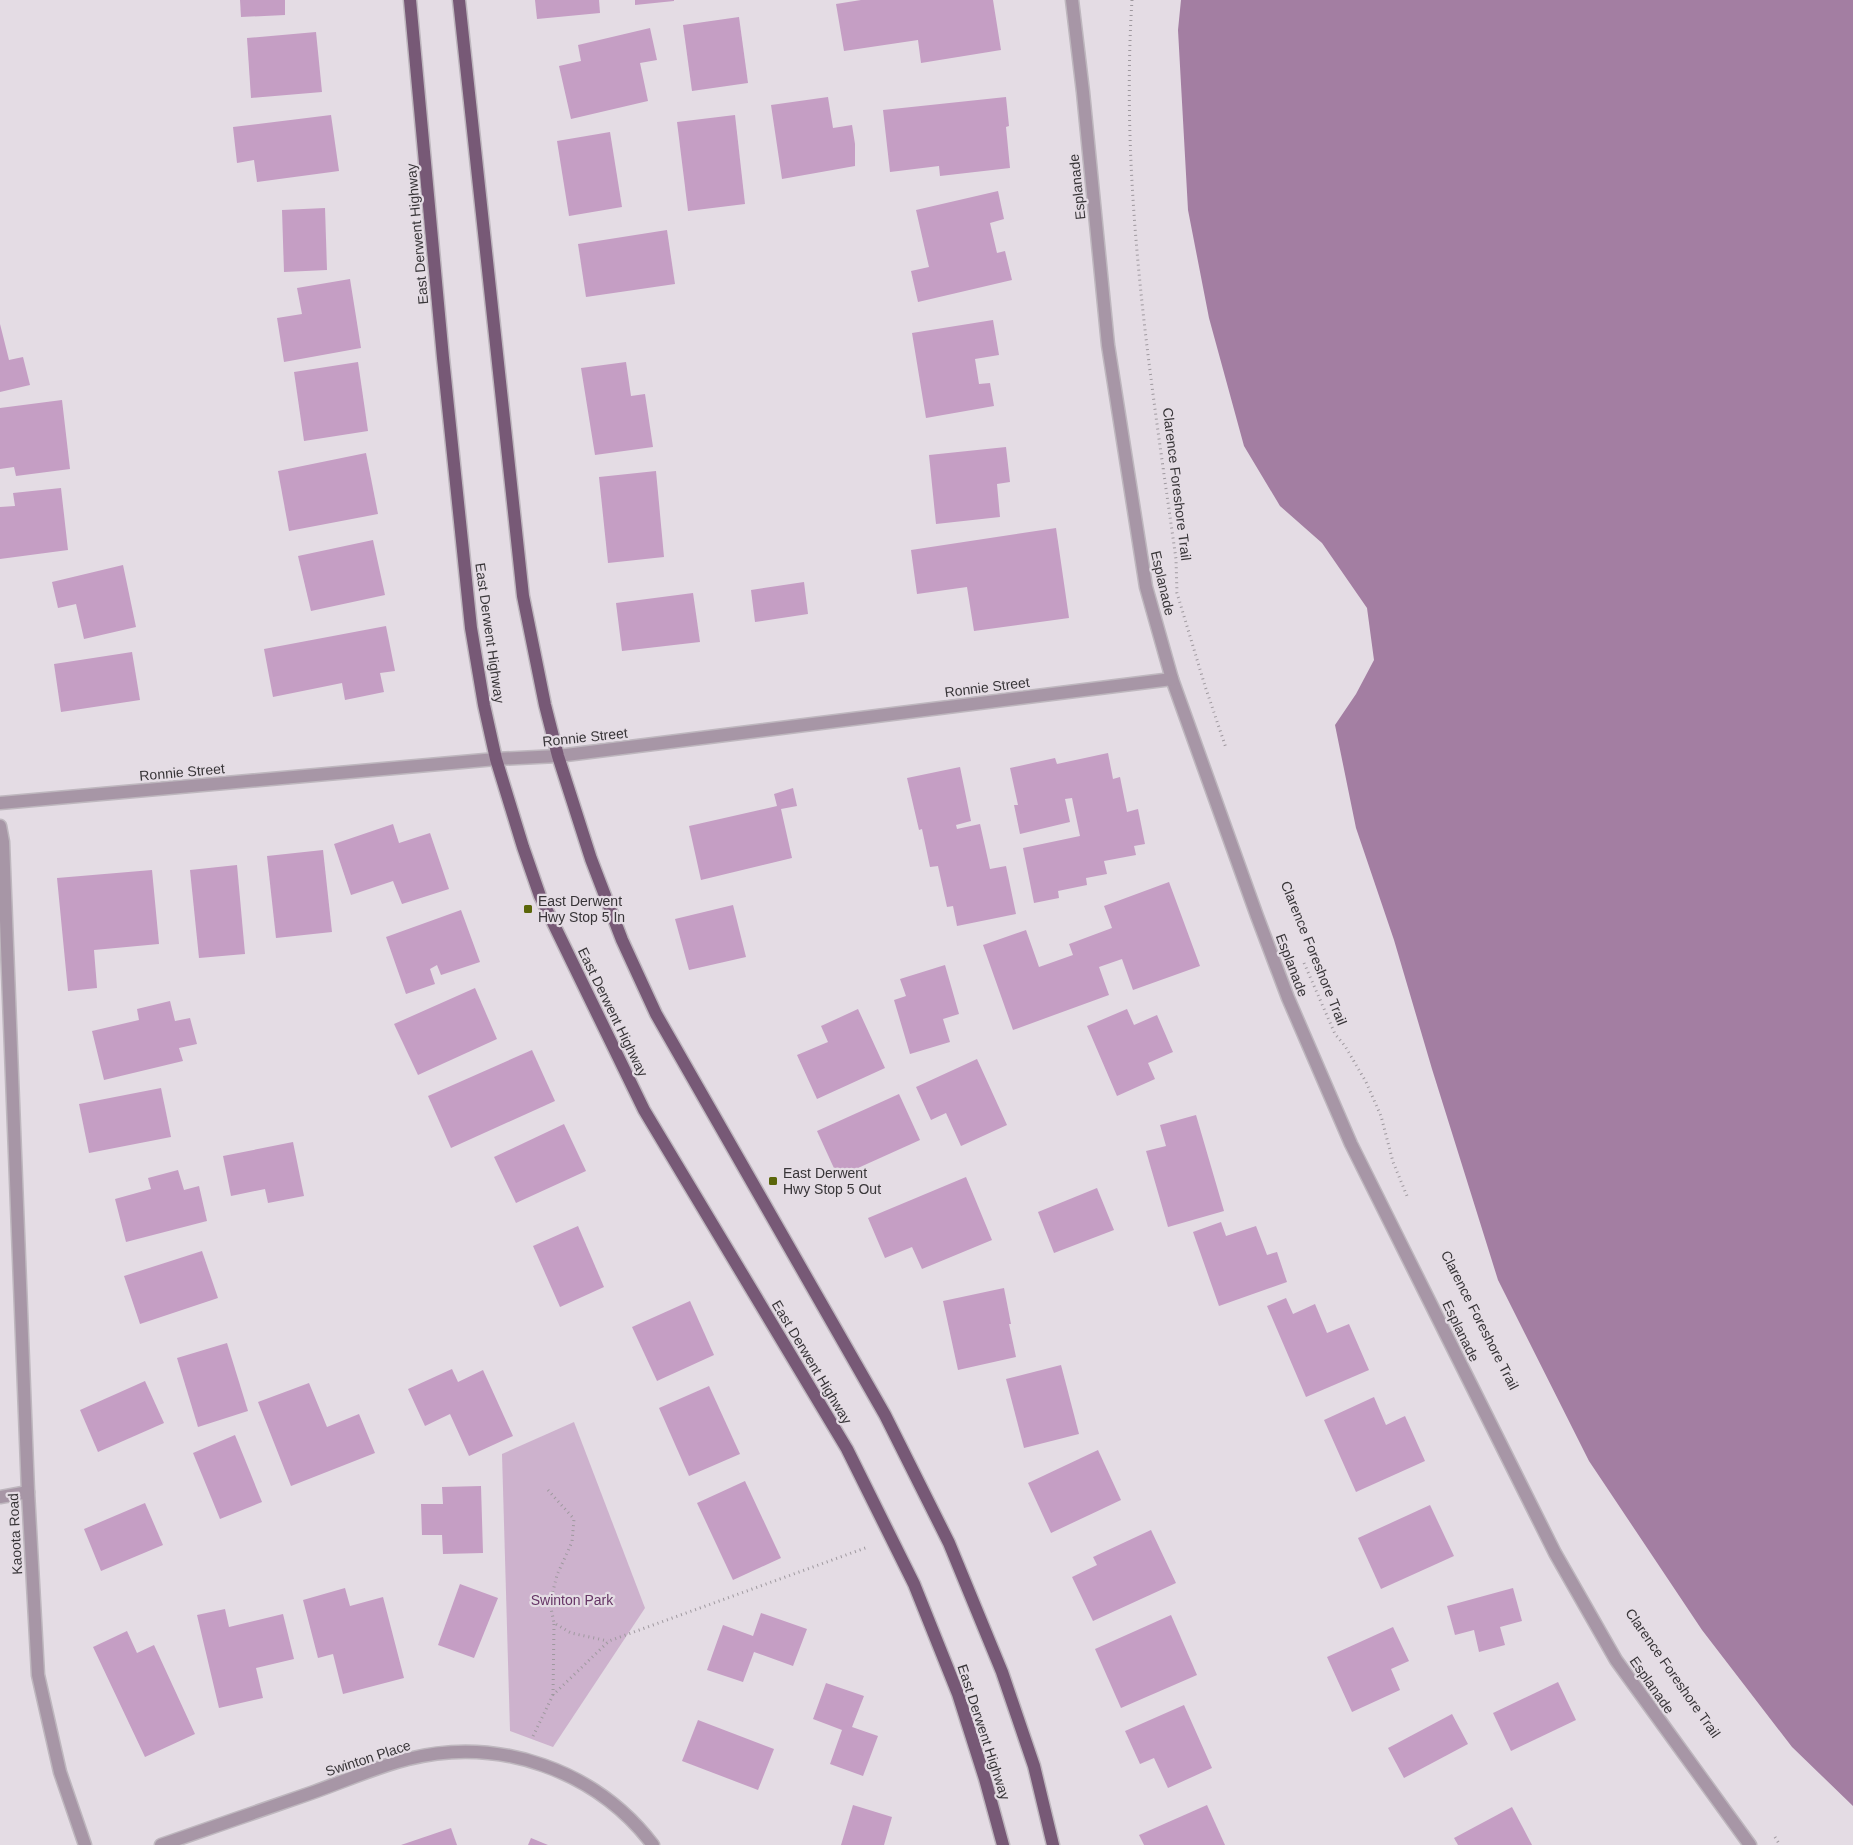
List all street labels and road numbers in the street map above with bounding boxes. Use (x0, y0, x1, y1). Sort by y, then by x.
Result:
street label: Esplanade (1066, 153, 1088, 221)
street label: East Derwent Highway (403, 163, 431, 305)
street label: Clarence Foreshore Trail (1160, 407, 1194, 561)
street label: Esplanade (1148, 549, 1178, 617)
street label: East Derwent Highway (472, 562, 508, 704)
street label: Ronnie Street (944, 674, 1031, 700)
street label: Ronnie Street (542, 725, 629, 749)
street label: Ronnie Street (139, 760, 225, 784)
street label: Clarence Foreshore Trail (1278, 879, 1350, 1027)
street label: Esplanade (1273, 931, 1311, 999)
street label: East Derwent Highway (575, 945, 651, 1079)
street label: Clarence Foreshore Trail (1438, 1248, 1522, 1392)
street label: East Derwent Highway (769, 1297, 855, 1427)
street label: Esplanade (1439, 1298, 1483, 1364)
street label: Kaoota Road (5, 1493, 25, 1575)
street label: Clarence Foreshore Trail (1622, 1605, 1724, 1741)
street label: Esplanade (1626, 1653, 1678, 1717)
street label: East Derwent Highway (955, 1662, 1013, 1802)
street label: Swinton Place (323, 1737, 413, 1779)

